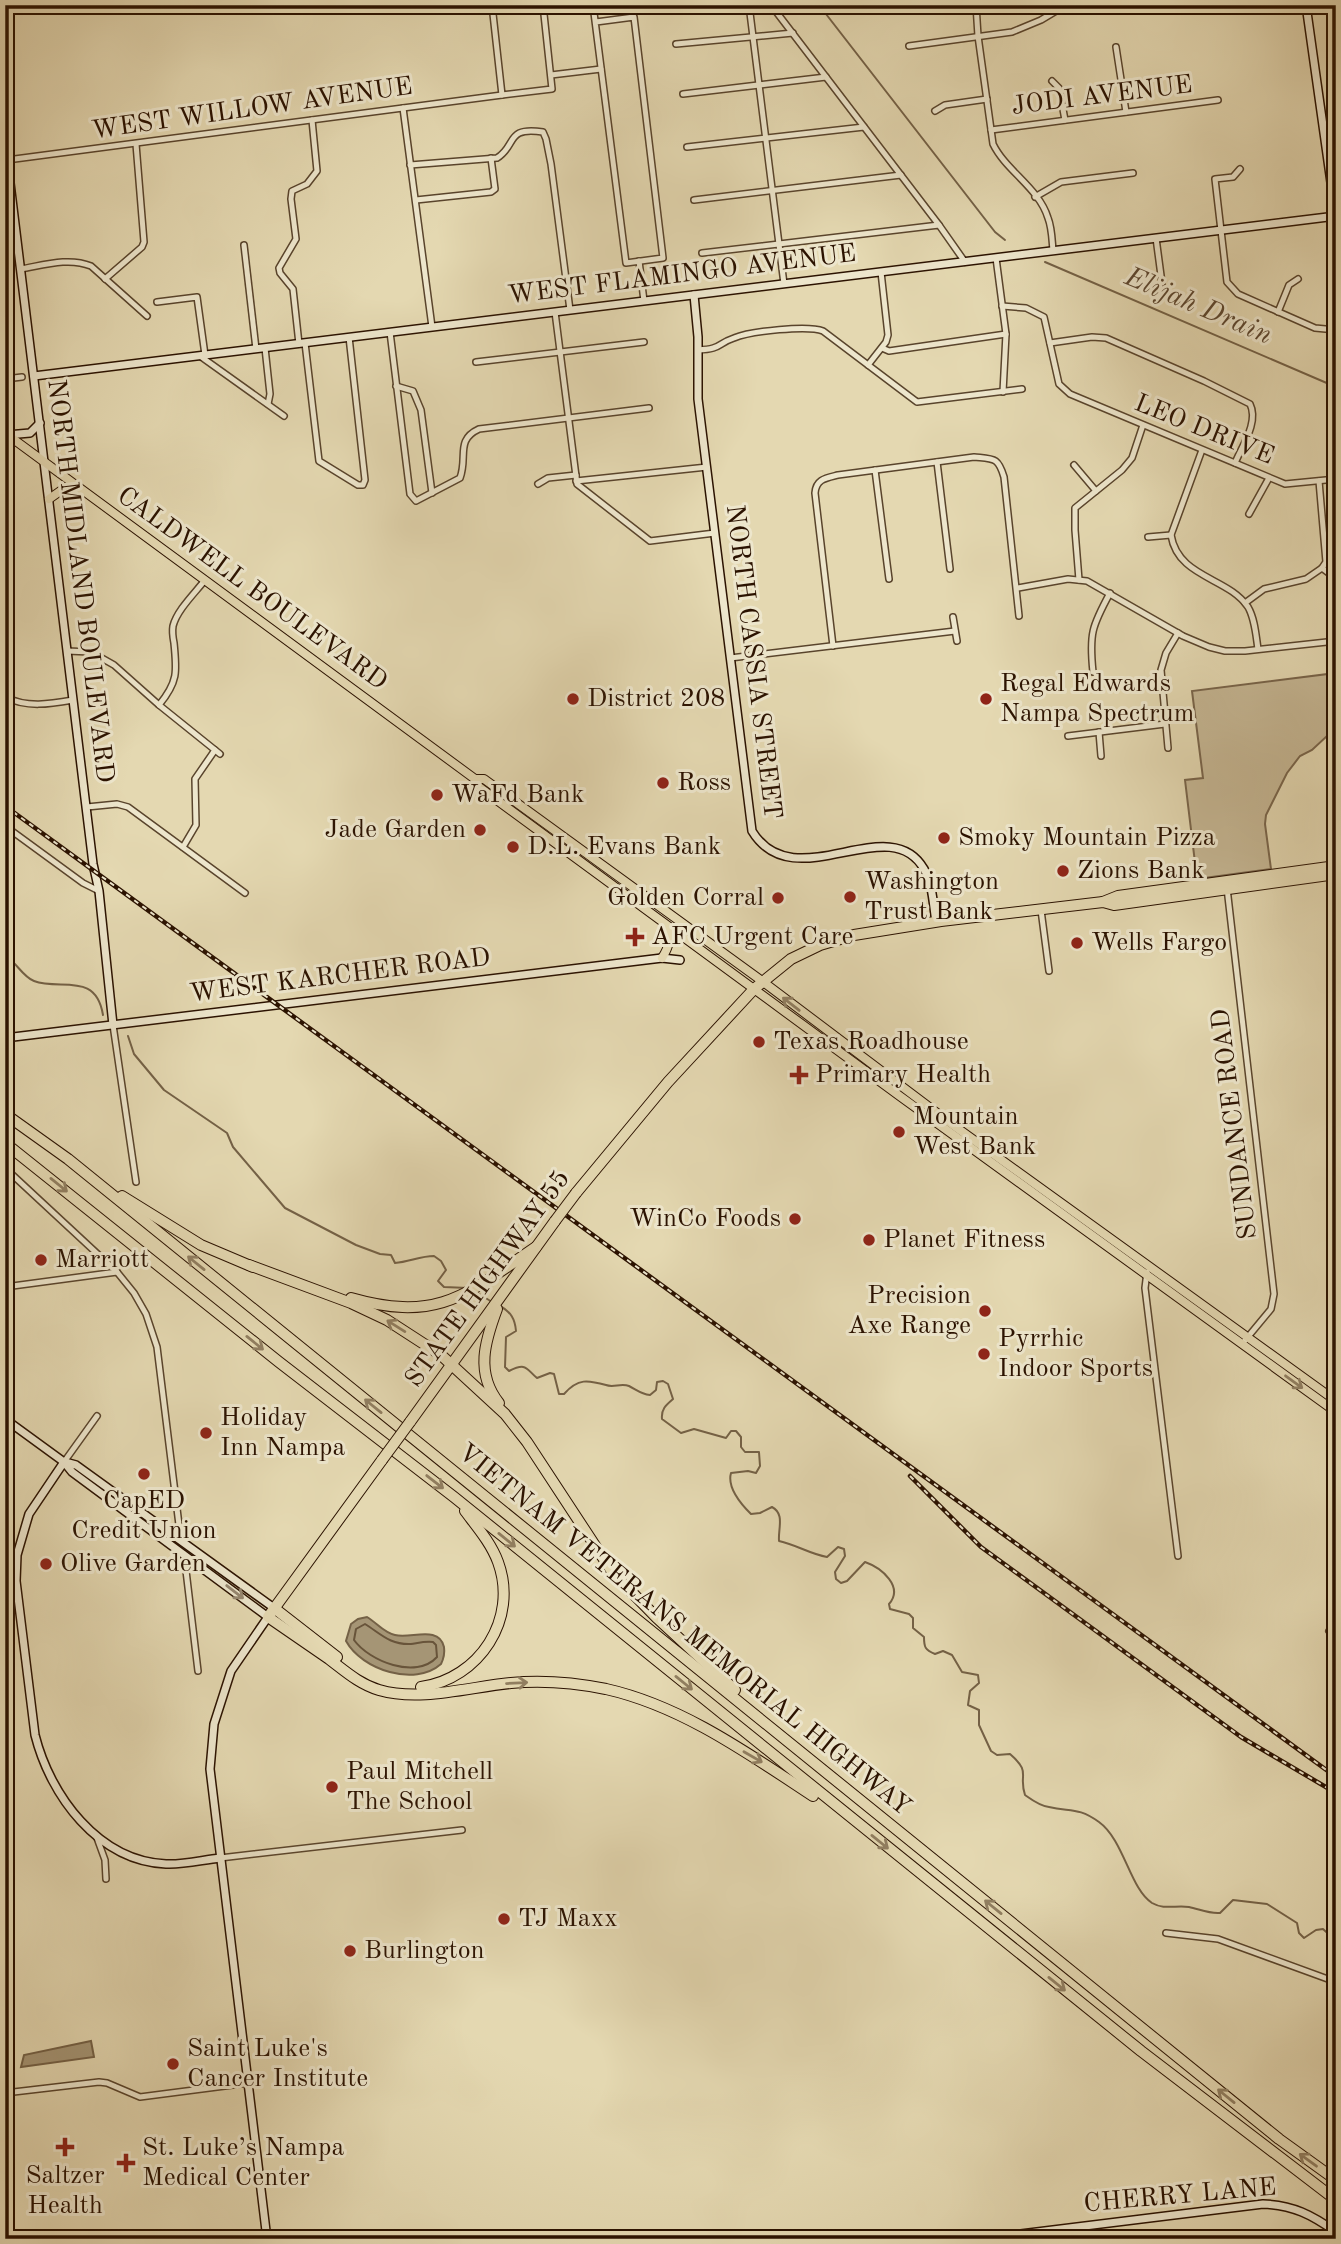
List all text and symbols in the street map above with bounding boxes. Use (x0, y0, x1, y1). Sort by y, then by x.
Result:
street label: JODI AVENUE (1010, 72, 1194, 120)
street label: WEST WILLOW AVENUE (90, 74, 414, 144)
street label: WEST FLAMINGO AVENUE (506, 241, 858, 309)
water label: Elijah Drain (1119, 263, 1276, 351)
street label: NORTH MIDLAND BOULEVARD (42, 378, 118, 784)
street label: LEO DRIVE (1131, 390, 1277, 470)
street label: CALDWELL BOULEVARD (112, 483, 392, 695)
street label: NORTH CASSIA STREET (721, 503, 785, 821)
place label: Regal Edwards Nampa Spectrum (1000, 671, 1194, 727)
place label: District 208 (587, 686, 725, 712)
marker: District 208 (565, 691, 581, 707)
marker: Regal Edwards Nampa Spectrum (978, 691, 994, 707)
place label: Ross (677, 770, 731, 796)
marker: Ross (655, 775, 671, 791)
place label: WaFd Bank (451, 782, 584, 808)
marker: WaFd Bank (429, 787, 445, 803)
place label: Jade Garden (325, 817, 466, 843)
marker: Jade Garden (472, 822, 488, 838)
place label: Smoky Mountain Pizza (958, 825, 1216, 851)
marker: Smoky Mountain Pizza (936, 830, 952, 846)
place label: D.L. Evans Bank (527, 834, 721, 860)
marker: D.L. Evans Bank (505, 839, 521, 855)
place label: Zions Bank (1077, 858, 1205, 884)
marker: Zions Bank (1055, 863, 1071, 879)
place label: Washington Trust Bank (864, 869, 999, 925)
place label: Golden Corral (607, 885, 764, 911)
marker: Washington Trust Bank (842, 889, 858, 905)
marker: Golden Corral (770, 890, 786, 906)
place label: AFC Urgent Care (651, 924, 853, 950)
marker: AFC Urgent Care (625, 927, 645, 947)
place label: Wells Fargo (1091, 930, 1227, 956)
marker: Wells Fargo (1069, 935, 1085, 951)
street label: WEST KARCHER ROAD (188, 945, 492, 1007)
one-way arrow (783, 996, 801, 1011)
street label: SUNDANCE ROAD (1208, 1007, 1262, 1241)
place label: Texas Roadhouse (773, 1029, 969, 1055)
marker: Texas Roadhouse (751, 1034, 767, 1050)
place label: Primary Health (815, 1062, 991, 1088)
marker: Primary Health (789, 1065, 809, 1085)
place label: Mountain West Bank (913, 1104, 1036, 1160)
marker: Mountain West Bank (891, 1124, 907, 1140)
street label: STATE HIGHWAY 55 (401, 1166, 575, 1392)
one-way arrow (49, 1177, 68, 1192)
place label: WinCo Foods (629, 1206, 781, 1232)
marker: WinCo Foods (787, 1211, 803, 1227)
place label: Planet Fitness (883, 1227, 1045, 1253)
marker: Planet Fitness (861, 1232, 877, 1248)
place label: Marriott (55, 1247, 149, 1273)
marker: Marriott (33, 1252, 49, 1268)
one-way arrow (188, 1255, 206, 1270)
place label: Precision Axe Range (847, 1283, 971, 1339)
marker: Precision Axe Range (977, 1303, 993, 1319)
one-way arrow (386, 1319, 406, 1333)
place label: Pyrrhic Indoor Sports (998, 1326, 1153, 1382)
one-way arrow (246, 1335, 264, 1350)
marker: Pyrrhic Indoor Sports (976, 1346, 992, 1362)
one-way arrow (1284, 1374, 1303, 1389)
one-way arrow (365, 1398, 383, 1413)
place label: Holiday Inn Nampa (220, 1405, 346, 1461)
marker: Holiday Inn Nampa (198, 1425, 214, 1441)
street label: VIETNAM VETERANS MEMORIAL HIGHWAY (453, 1439, 915, 1821)
marker: CapED Credit Union (136, 1466, 152, 1482)
one-way arrow (426, 1475, 444, 1490)
place label: CapED Credit Union (71, 1488, 217, 1544)
one-way arrow (498, 1532, 516, 1548)
place label: Olive Garden (60, 1551, 206, 1577)
marker: Olive Garden (38, 1556, 54, 1572)
one-way arrow (225, 1585, 243, 1600)
one-way arrow (506, 1676, 528, 1689)
one-way arrow (674, 1676, 692, 1691)
one-way arrow (742, 1751, 763, 1764)
place label: Paul Mitchell The School (346, 1759, 493, 1815)
marker: Paul Mitchell The School (324, 1779, 340, 1795)
one-way arrow (870, 1835, 888, 1850)
one-way arrow (984, 1899, 1002, 1914)
place label: TJ Maxx (518, 1906, 618, 1932)
marker: TJ Maxx (496, 1911, 512, 1927)
place label: Burlington (364, 1938, 485, 1964)
marker: Burlington (342, 1943, 358, 1959)
one-way arrow (1048, 1977, 1066, 1992)
place label: Saint Luke's Cancer Institute (187, 2036, 368, 2092)
marker: Saint Luke's Cancer Institute (165, 2056, 181, 2072)
one-way arrow (1218, 2088, 1236, 2104)
place label: St. Luke’s Nampa Medical Center (142, 2135, 344, 2191)
marker: Saltzer Health (55, 2137, 75, 2157)
marker: St. Luke’s Nampa Medical Center (116, 2153, 136, 2173)
one-way arrow (1298, 2153, 1317, 2168)
place label: Saltzer Health (25, 2163, 105, 2219)
street label: CHERRY LANE (1083, 2175, 1277, 2217)

